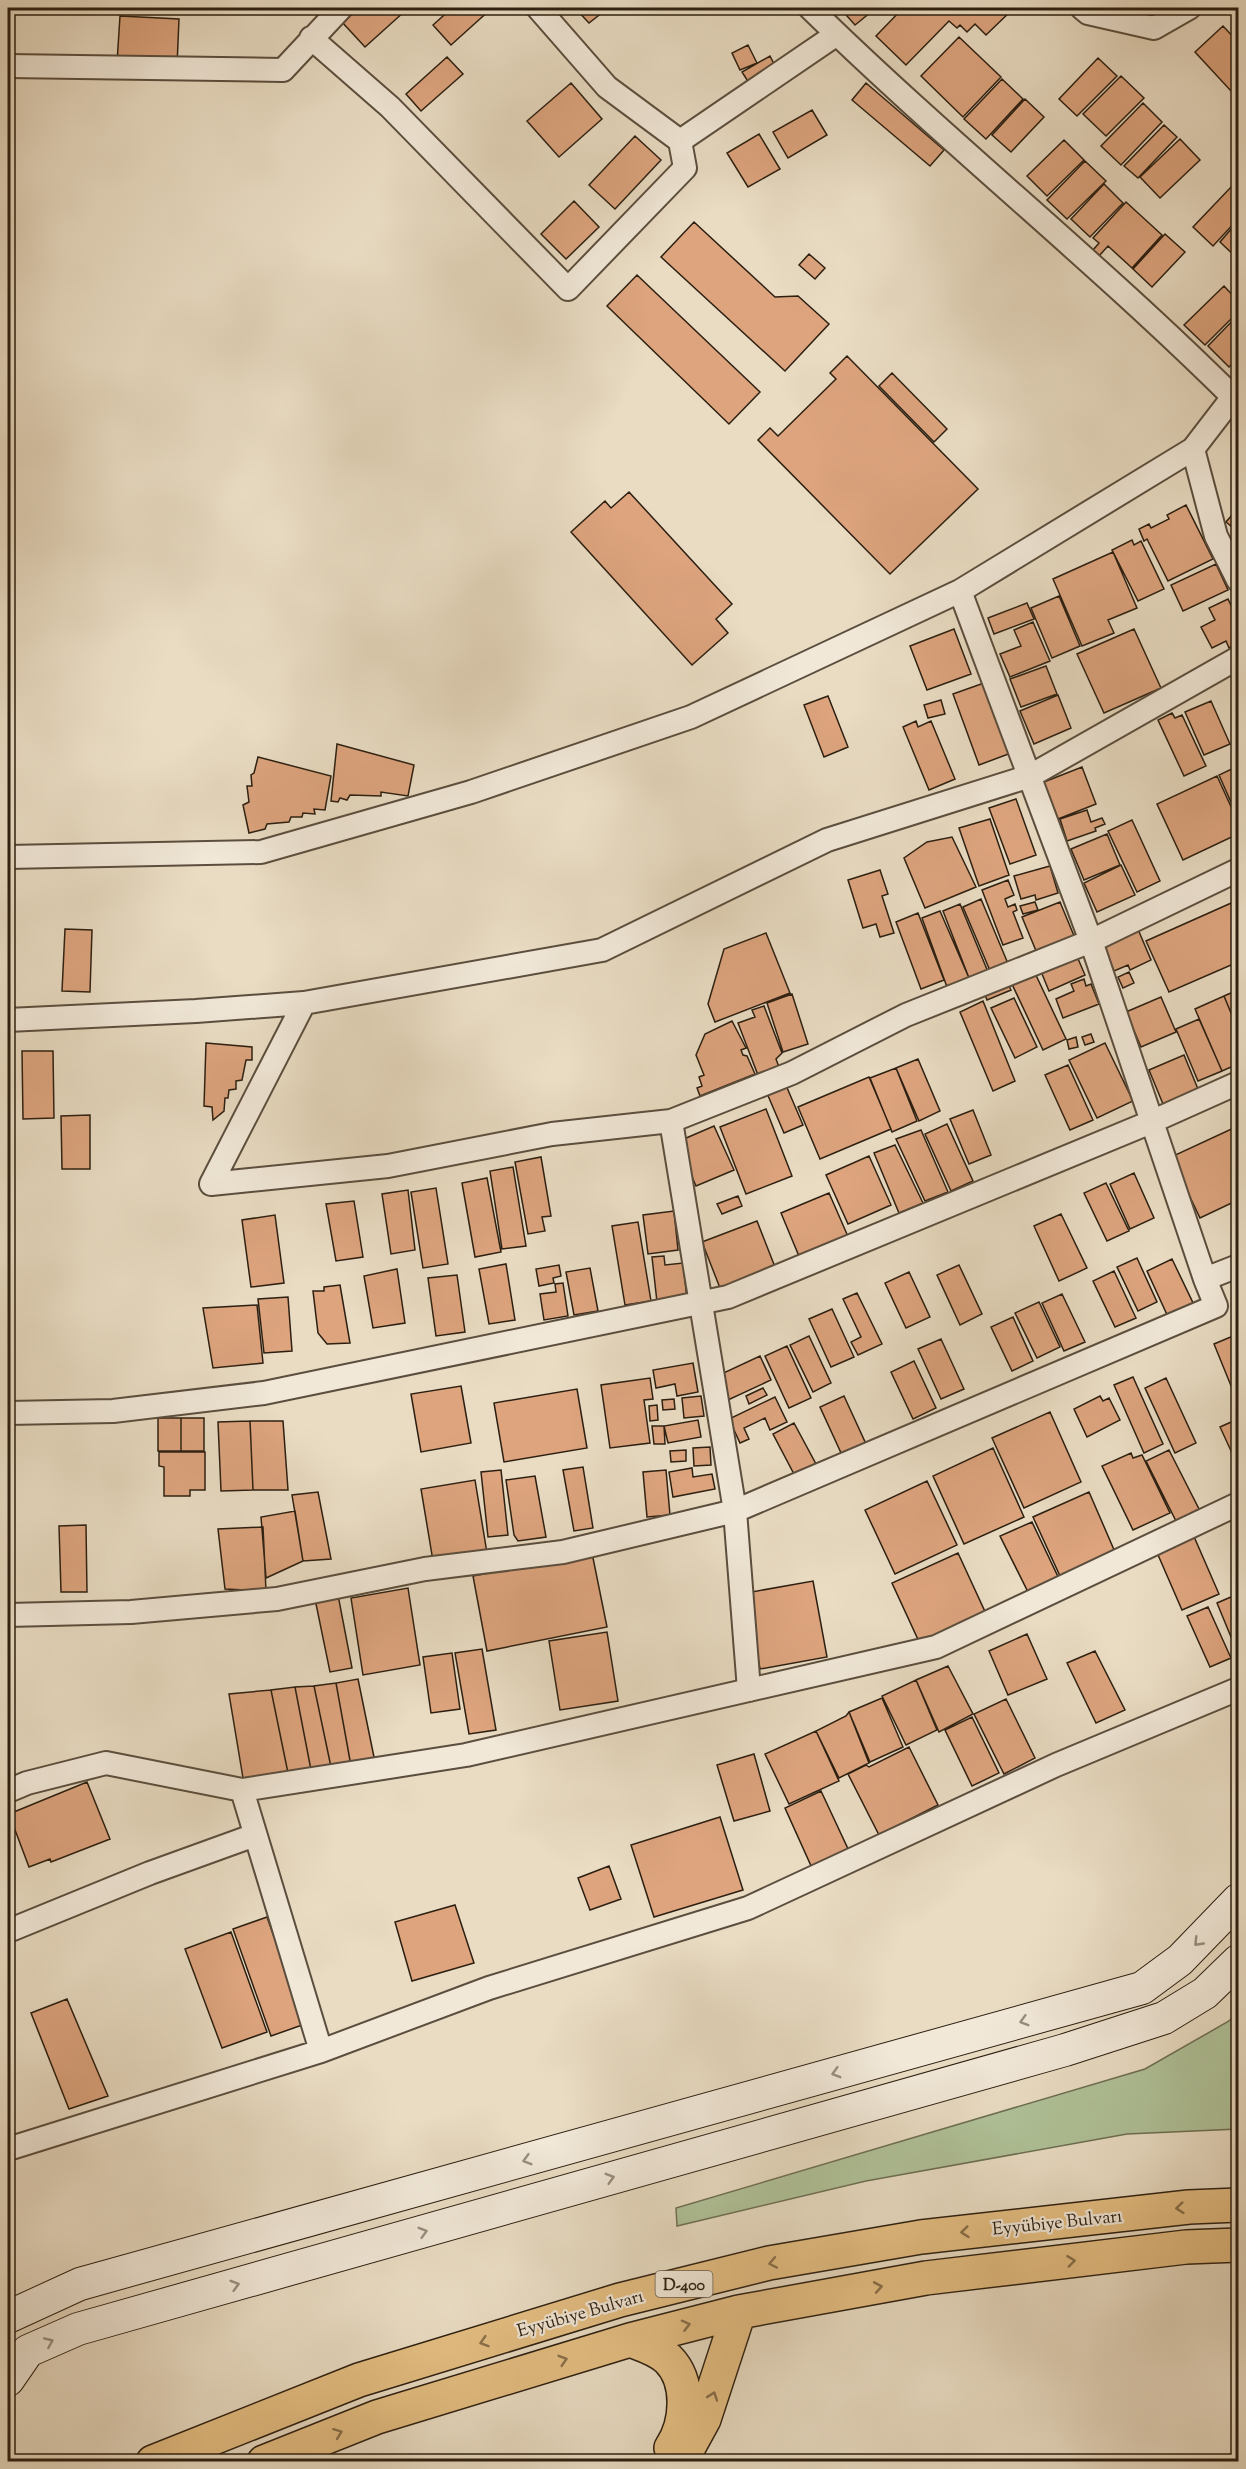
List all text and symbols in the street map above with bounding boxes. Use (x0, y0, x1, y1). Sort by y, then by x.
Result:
one-way arrow (1194, 1935, 1205, 1946)
one-way arrow (1019, 2013, 1029, 2026)
one-way arrow (831, 2066, 842, 2078)
one-way arrow (522, 2152, 532, 2165)
one-way arrow (605, 2173, 615, 2186)
one-way arrow (1176, 2201, 1185, 2214)
street label: Eyyübiye Bulvarı (991, 2204, 1123, 2244)
one-way arrow (418, 2226, 428, 2239)
one-way arrow (961, 2226, 970, 2238)
one-way arrow (1066, 2255, 1075, 2268)
one-way arrow (768, 2256, 778, 2269)
road number: D-400 (656, 2271, 712, 2297)
one-way arrow (229, 2280, 240, 2292)
one-way arrow (872, 2281, 882, 2294)
street label: Eyyübiye Bulvarı (514, 2284, 647, 2345)
one-way arrow (681, 2320, 691, 2333)
one-way arrow (479, 2335, 490, 2347)
one-way arrow (43, 2337, 54, 2349)
one-way arrow (557, 2355, 568, 2367)
one-way arrow (705, 2391, 718, 2402)
one-way arrow (332, 2427, 343, 2440)

